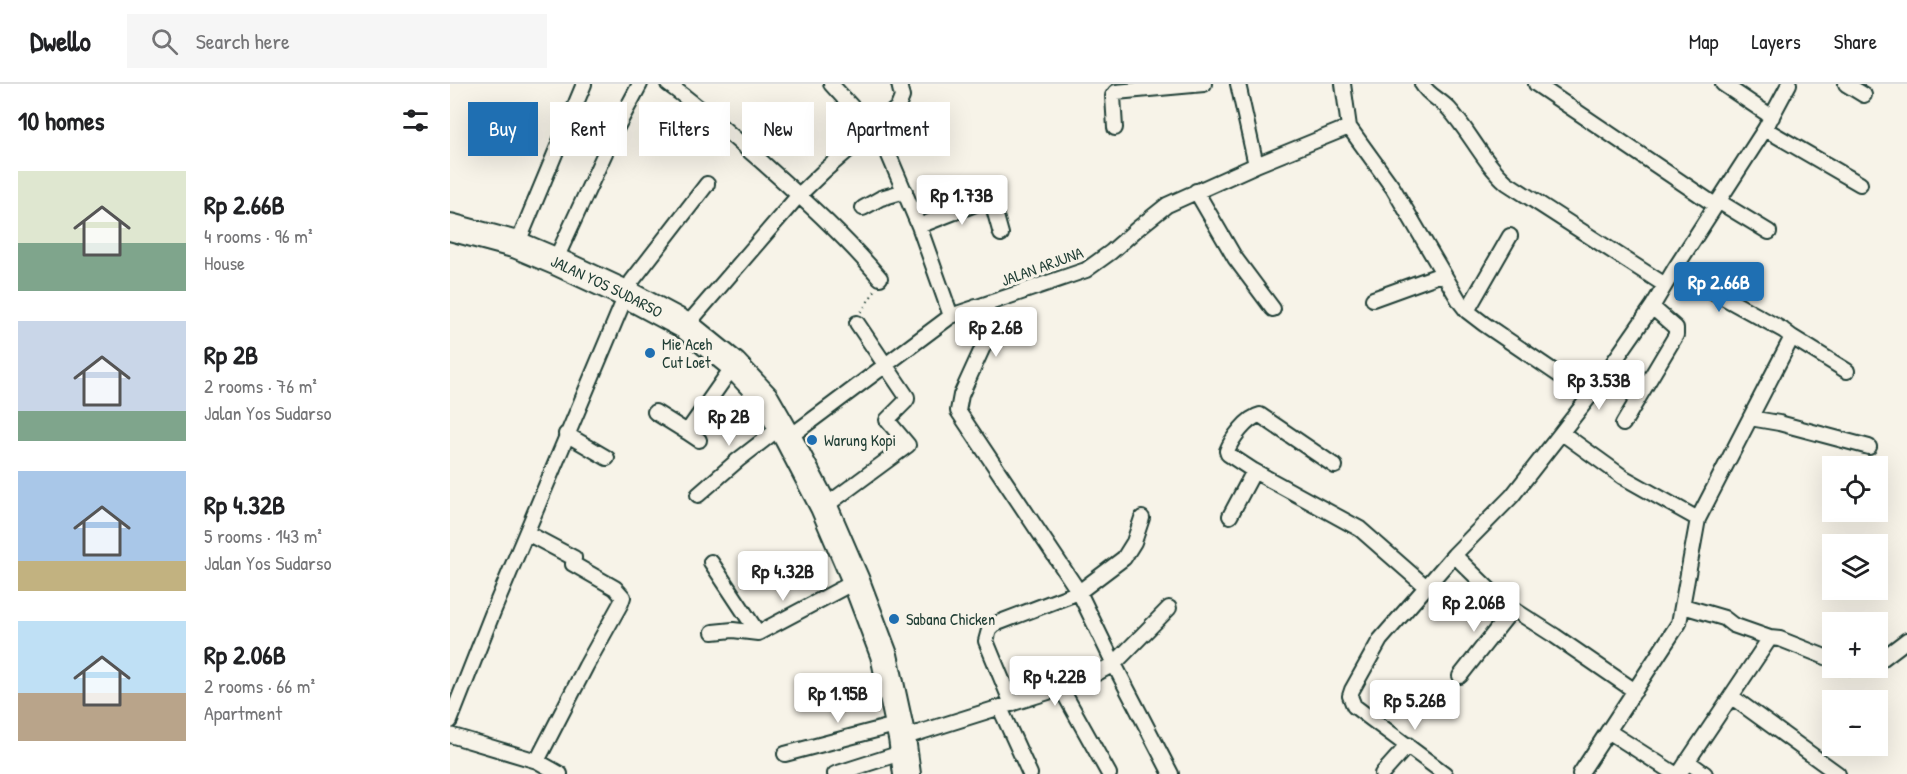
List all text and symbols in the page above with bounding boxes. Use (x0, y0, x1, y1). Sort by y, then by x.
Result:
search box (127, 14, 547, 68)
text: Dwello (30, 22, 91, 60)
icon: search (148, 25, 181, 58)
text: Search here (196, 26, 290, 56)
text: Map (1689, 27, 1718, 56)
text: Layers (1751, 27, 1801, 56)
text: Share (1834, 27, 1877, 56)
chip: Buy (468, 102, 538, 156)
chip: Rent (550, 102, 627, 156)
chip: Filters (639, 102, 730, 156)
chip: New (742, 102, 814, 156)
chip: Apartment (826, 102, 950, 156)
text: 10 homes (18, 103, 105, 138)
icon: filters (399, 104, 432, 137)
pin: Rp 1.73B (900, 175, 1024, 226)
text: Rp 1.73B (931, 181, 993, 208)
text: Rp 2.66B (204, 187, 285, 222)
icon: home (66, 195, 138, 267)
text: 4 rooms · 96 m² (204, 222, 313, 249)
street label: JALAN ARJUNA (998, 241, 1086, 291)
text: House (204, 249, 245, 276)
street label: JALAN YOS SUDARSO (547, 249, 667, 323)
pin: Rp 2.66B (1657, 262, 1781, 313)
text: Rp 2.66B (1688, 268, 1750, 295)
pin: Rp 2.6B (941, 307, 1051, 358)
text: Rp 2.6B (969, 313, 1023, 340)
place label: Mie Aceh Cut Loet (662, 333, 713, 373)
text: Rp 2B (204, 337, 258, 372)
icon: home (66, 345, 138, 417)
marker: Mie Aceh Cut Loet (643, 346, 657, 360)
pin: Rp 3.53B (1537, 360, 1661, 411)
text: Rp 3.53B (1567, 366, 1631, 393)
text: 2 rooms · 76 m² (204, 372, 317, 399)
pin: Rp 2B (687, 396, 771, 447)
text: Jalan Yos Sudarso (204, 399, 332, 426)
text: Rp 2B (708, 402, 750, 429)
place label: Warung Kopi (824, 429, 896, 451)
marker: Warung Kopi (805, 433, 819, 447)
map controls (1822, 456, 1888, 756)
button: locate (1822, 456, 1888, 522)
text: Rp 4.32B (204, 487, 285, 522)
icon: home (66, 495, 138, 567)
text: 5 rooms · 143 m² (204, 522, 322, 549)
button: layers (1822, 534, 1888, 600)
text: Jalan Yos Sudarso (204, 549, 332, 576)
pin: Rp 4.32B (721, 551, 845, 602)
text: Rp 4.32B (752, 557, 814, 584)
pin: Rp 2.06B (1412, 582, 1536, 633)
text: Rp 2.06B (1443, 588, 1505, 615)
place label: Sabana Chicken (906, 608, 995, 630)
marker: Sabana Chicken (887, 612, 901, 626)
button: + (1822, 612, 1888, 678)
text: Rp 2.06B (204, 637, 286, 672)
icon: home (66, 645, 138, 717)
pin: Rp 4.22B (993, 656, 1117, 707)
text: Rp 4.22B (1024, 662, 1086, 689)
text: 2 rooms · 66 m² (204, 672, 315, 699)
pin: Rp 1.95B (776, 673, 900, 724)
text: Rp 1.95B (808, 679, 868, 706)
pin: Rp 5.26B (1353, 680, 1477, 731)
text: Rp 5.26B (1384, 686, 1446, 713)
button: − (1822, 690, 1888, 756)
text: Apartment (204, 699, 282, 726)

